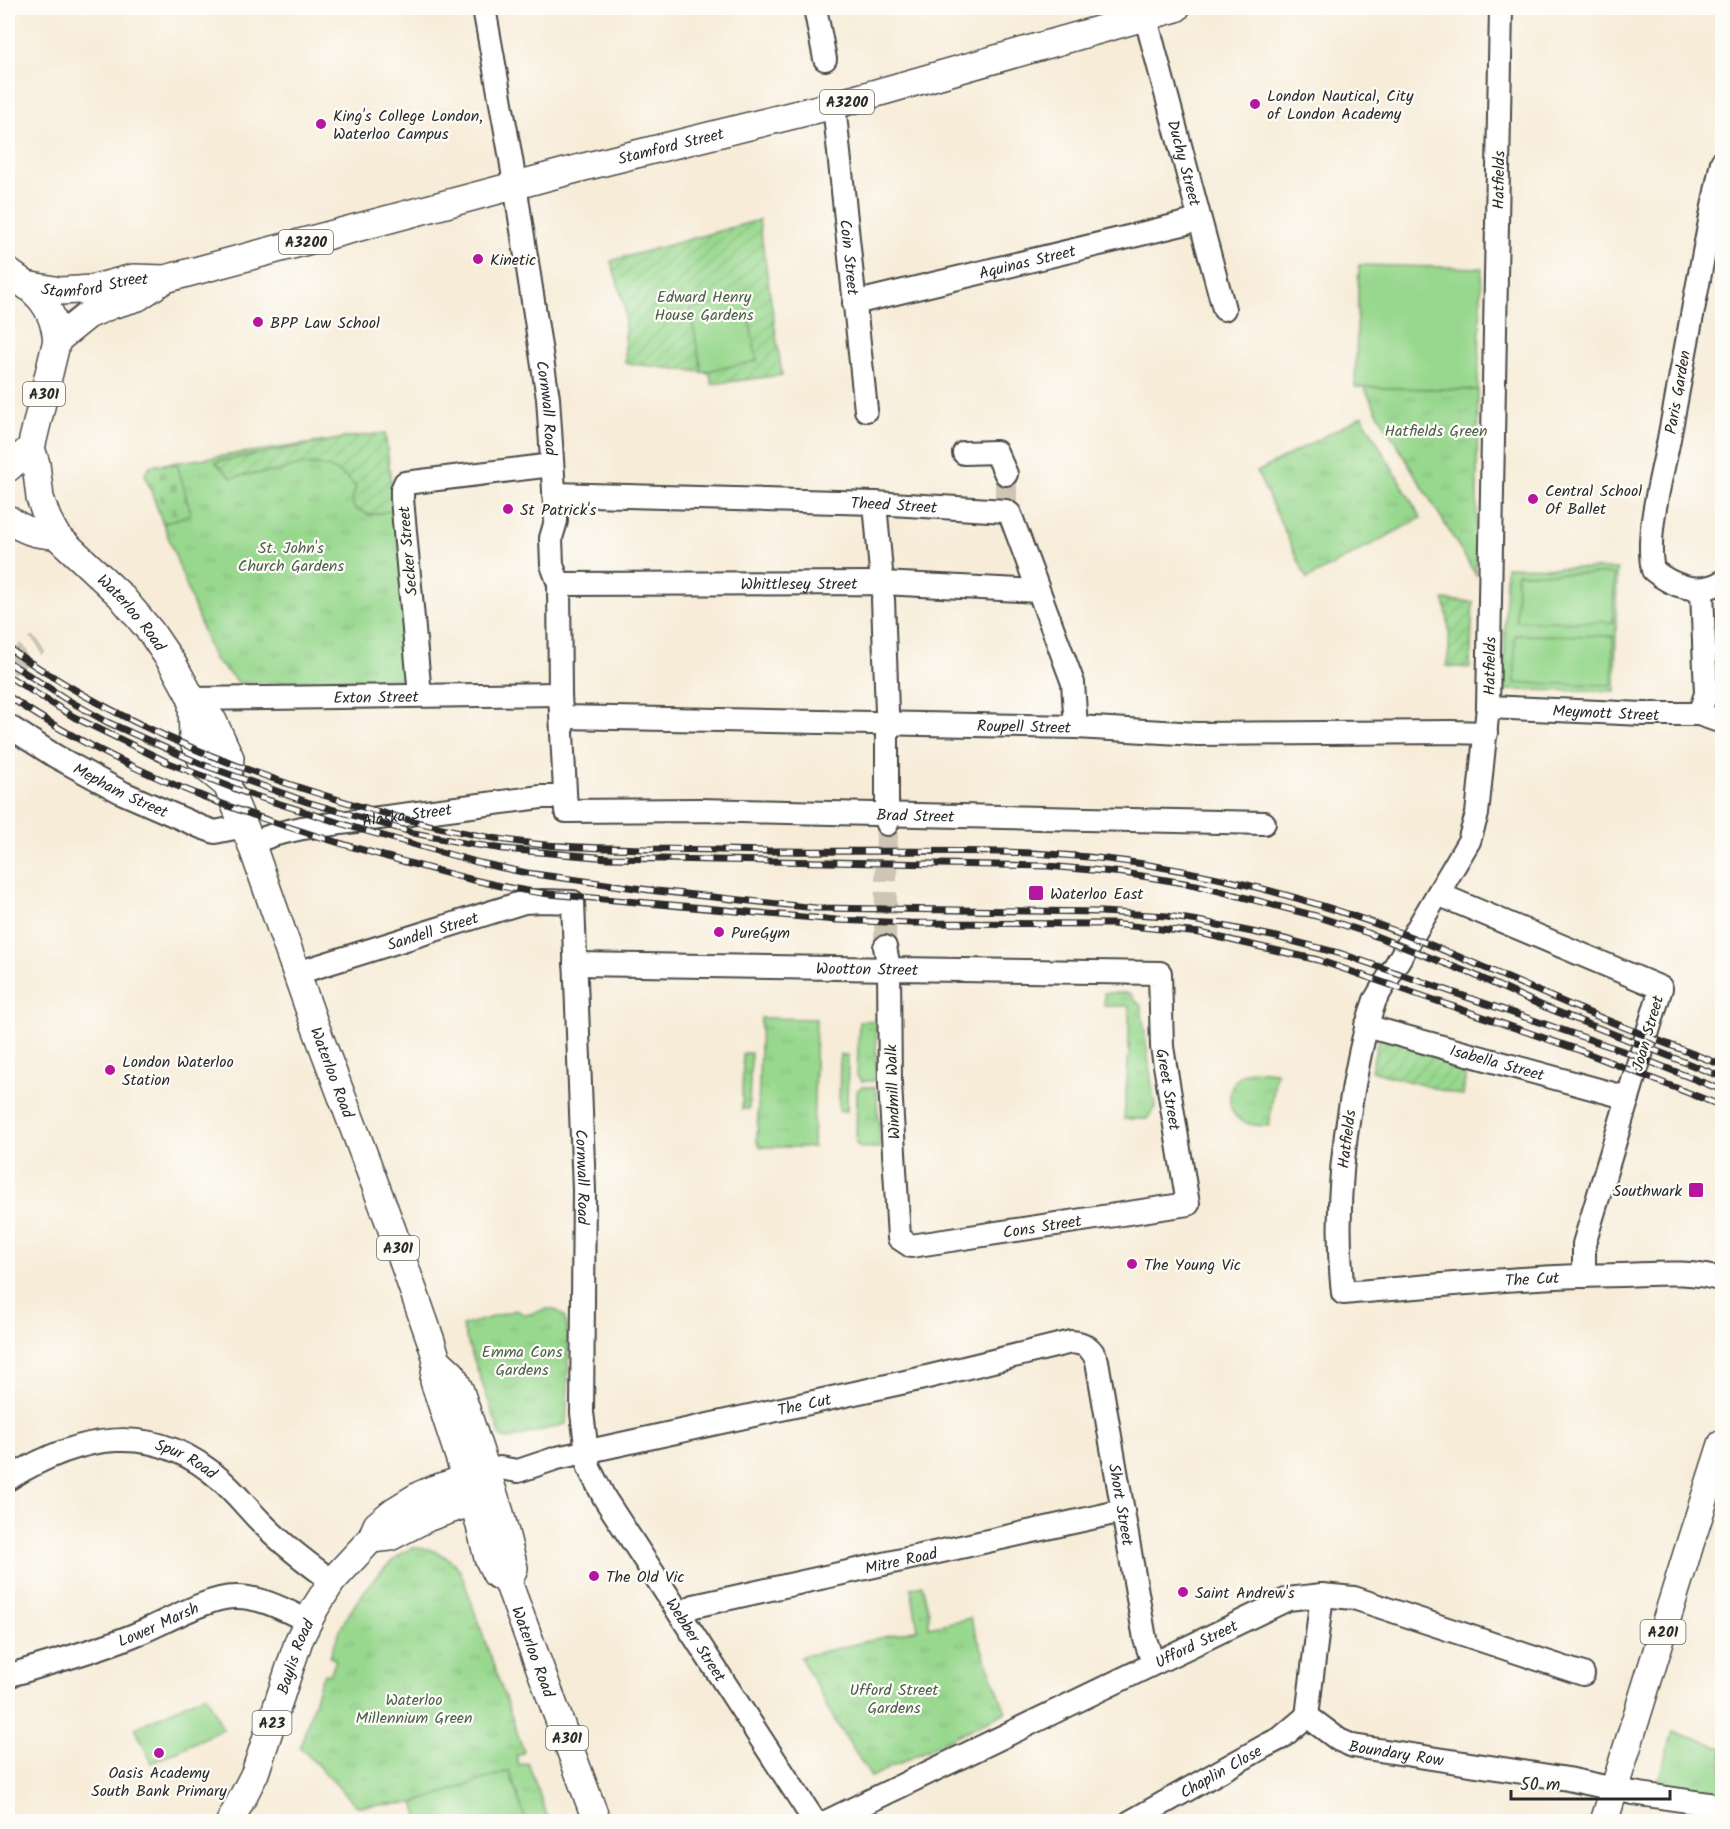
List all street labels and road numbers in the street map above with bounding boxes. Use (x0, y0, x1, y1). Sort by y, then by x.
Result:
road number: A3200 (820, 90, 874, 114)
street label: Duchy Street (1160, 117, 1207, 210)
street label: Stamford Street (615, 122, 727, 172)
street label: Hatfields (1486, 150, 1513, 210)
street label: Coin Street (832, 218, 865, 297)
road number: A3200 (279, 230, 333, 254)
street label: Aquinas Street (976, 239, 1079, 287)
street label: Stamford Street (39, 267, 149, 305)
street label: Paris Garden (1659, 348, 1698, 436)
street label: Cornwall Road (528, 359, 563, 457)
road number: A301 (23, 382, 65, 406)
street label: Theed Street (850, 491, 939, 521)
street label: Secker Street (392, 504, 425, 597)
street label: Waterloo Road (91, 569, 172, 658)
street label: Whittlesey Street (740, 572, 858, 597)
street label: Hatfields (1477, 636, 1504, 696)
street label: Exton Street (333, 685, 420, 711)
street label: Meymott Street (1552, 699, 1660, 728)
street label: Roupell Street (977, 714, 1072, 741)
street label: Mepham Street (68, 757, 173, 826)
street label: Alaska Street (361, 798, 454, 834)
street label: Brad Street (876, 803, 955, 830)
street label: Sandell Street (384, 906, 483, 958)
street label: Wootton Street (816, 957, 919, 983)
street label: Joan Street (1626, 992, 1671, 1074)
street label: Waterloo Road (303, 1023, 360, 1123)
street label: Isabella Street (1447, 1039, 1548, 1089)
street label: Windmill Walk (879, 1044, 908, 1140)
street label: Greet Street (1148, 1047, 1187, 1133)
street label: Hatfields (1331, 1108, 1363, 1170)
street label: Cornwall Road (568, 1129, 595, 1226)
street label: Cons Street (1001, 1209, 1084, 1246)
road number: A301 (377, 1236, 419, 1260)
street label: The Cut (1504, 1266, 1561, 1294)
street label: The Cut (775, 1387, 834, 1424)
street label: Spur Road (152, 1433, 223, 1487)
street label: Short Street (1101, 1462, 1140, 1548)
street label: Mitre Road (863, 1541, 941, 1582)
street label: Webber Street (658, 1593, 732, 1688)
street label: Lower Marsh (114, 1596, 203, 1654)
street label: Waterloo Road (504, 1603, 561, 1702)
street label: Baylis Road (271, 1614, 322, 1698)
street label: Ufford Street (1151, 1614, 1243, 1675)
road number: A201 (1640, 1620, 1686, 1644)
road number: A23 (252, 1711, 292, 1735)
road number: A301 (546, 1726, 588, 1750)
street label: Boundary Row (1347, 1734, 1445, 1774)
street label: Chaplin Close (1176, 1739, 1267, 1805)

